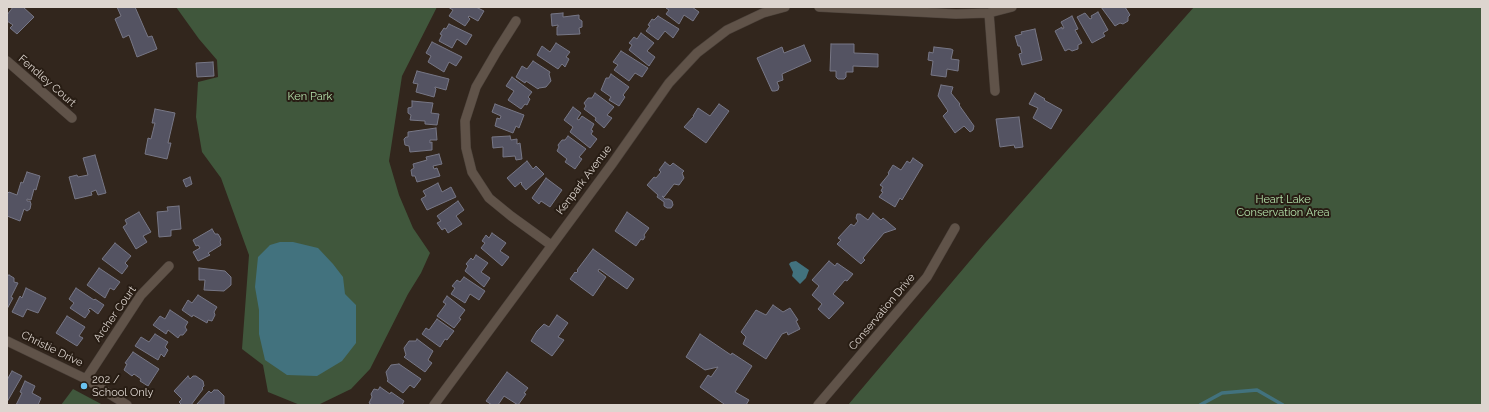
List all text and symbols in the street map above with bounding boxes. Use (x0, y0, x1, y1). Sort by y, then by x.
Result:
street label: Fendley Court (15, 52, 79, 110)
park label: Ken Park (288, 90, 332, 104)
street label: Kenpark Avenue (554, 143, 614, 217)
park label: Heart Lake Conservation Area (1236, 193, 1330, 219)
street label: Conservation Drive (846, 271, 918, 353)
street label: Archer Court (91, 284, 139, 344)
street label: Christie Drive (19, 328, 85, 370)
place label: 202 / School Only (92, 373, 153, 399)
marker: 202 / School Only (79, 381, 89, 391)

